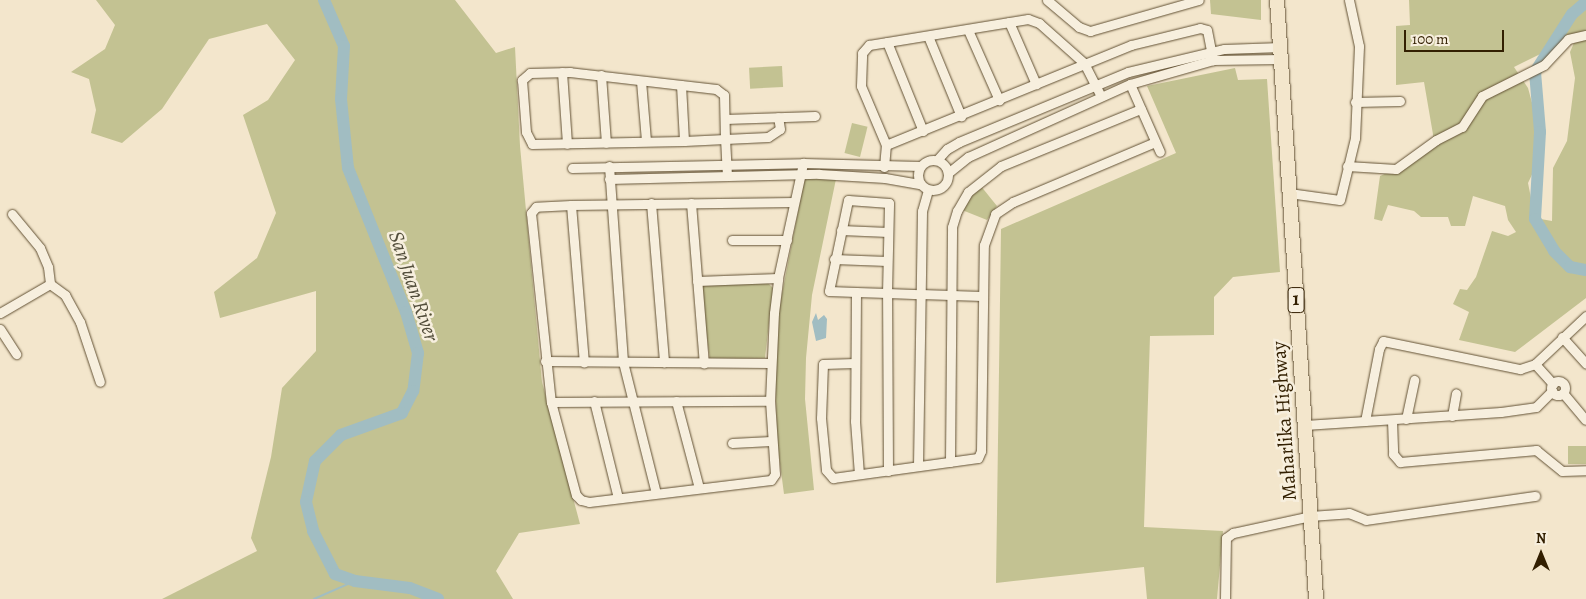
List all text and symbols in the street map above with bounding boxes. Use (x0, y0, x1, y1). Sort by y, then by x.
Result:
scale bar (1406, 20, 1506, 52)
text: 100 m (1412, 29, 1449, 49)
water label: San Juan River (383, 228, 445, 344)
road number: 1 (1287, 284, 1305, 316)
street label: Maharlika Highway (1266, 341, 1302, 501)
north arrow (1516, 529, 1566, 579)
text: N (1536, 529, 1546, 548)

